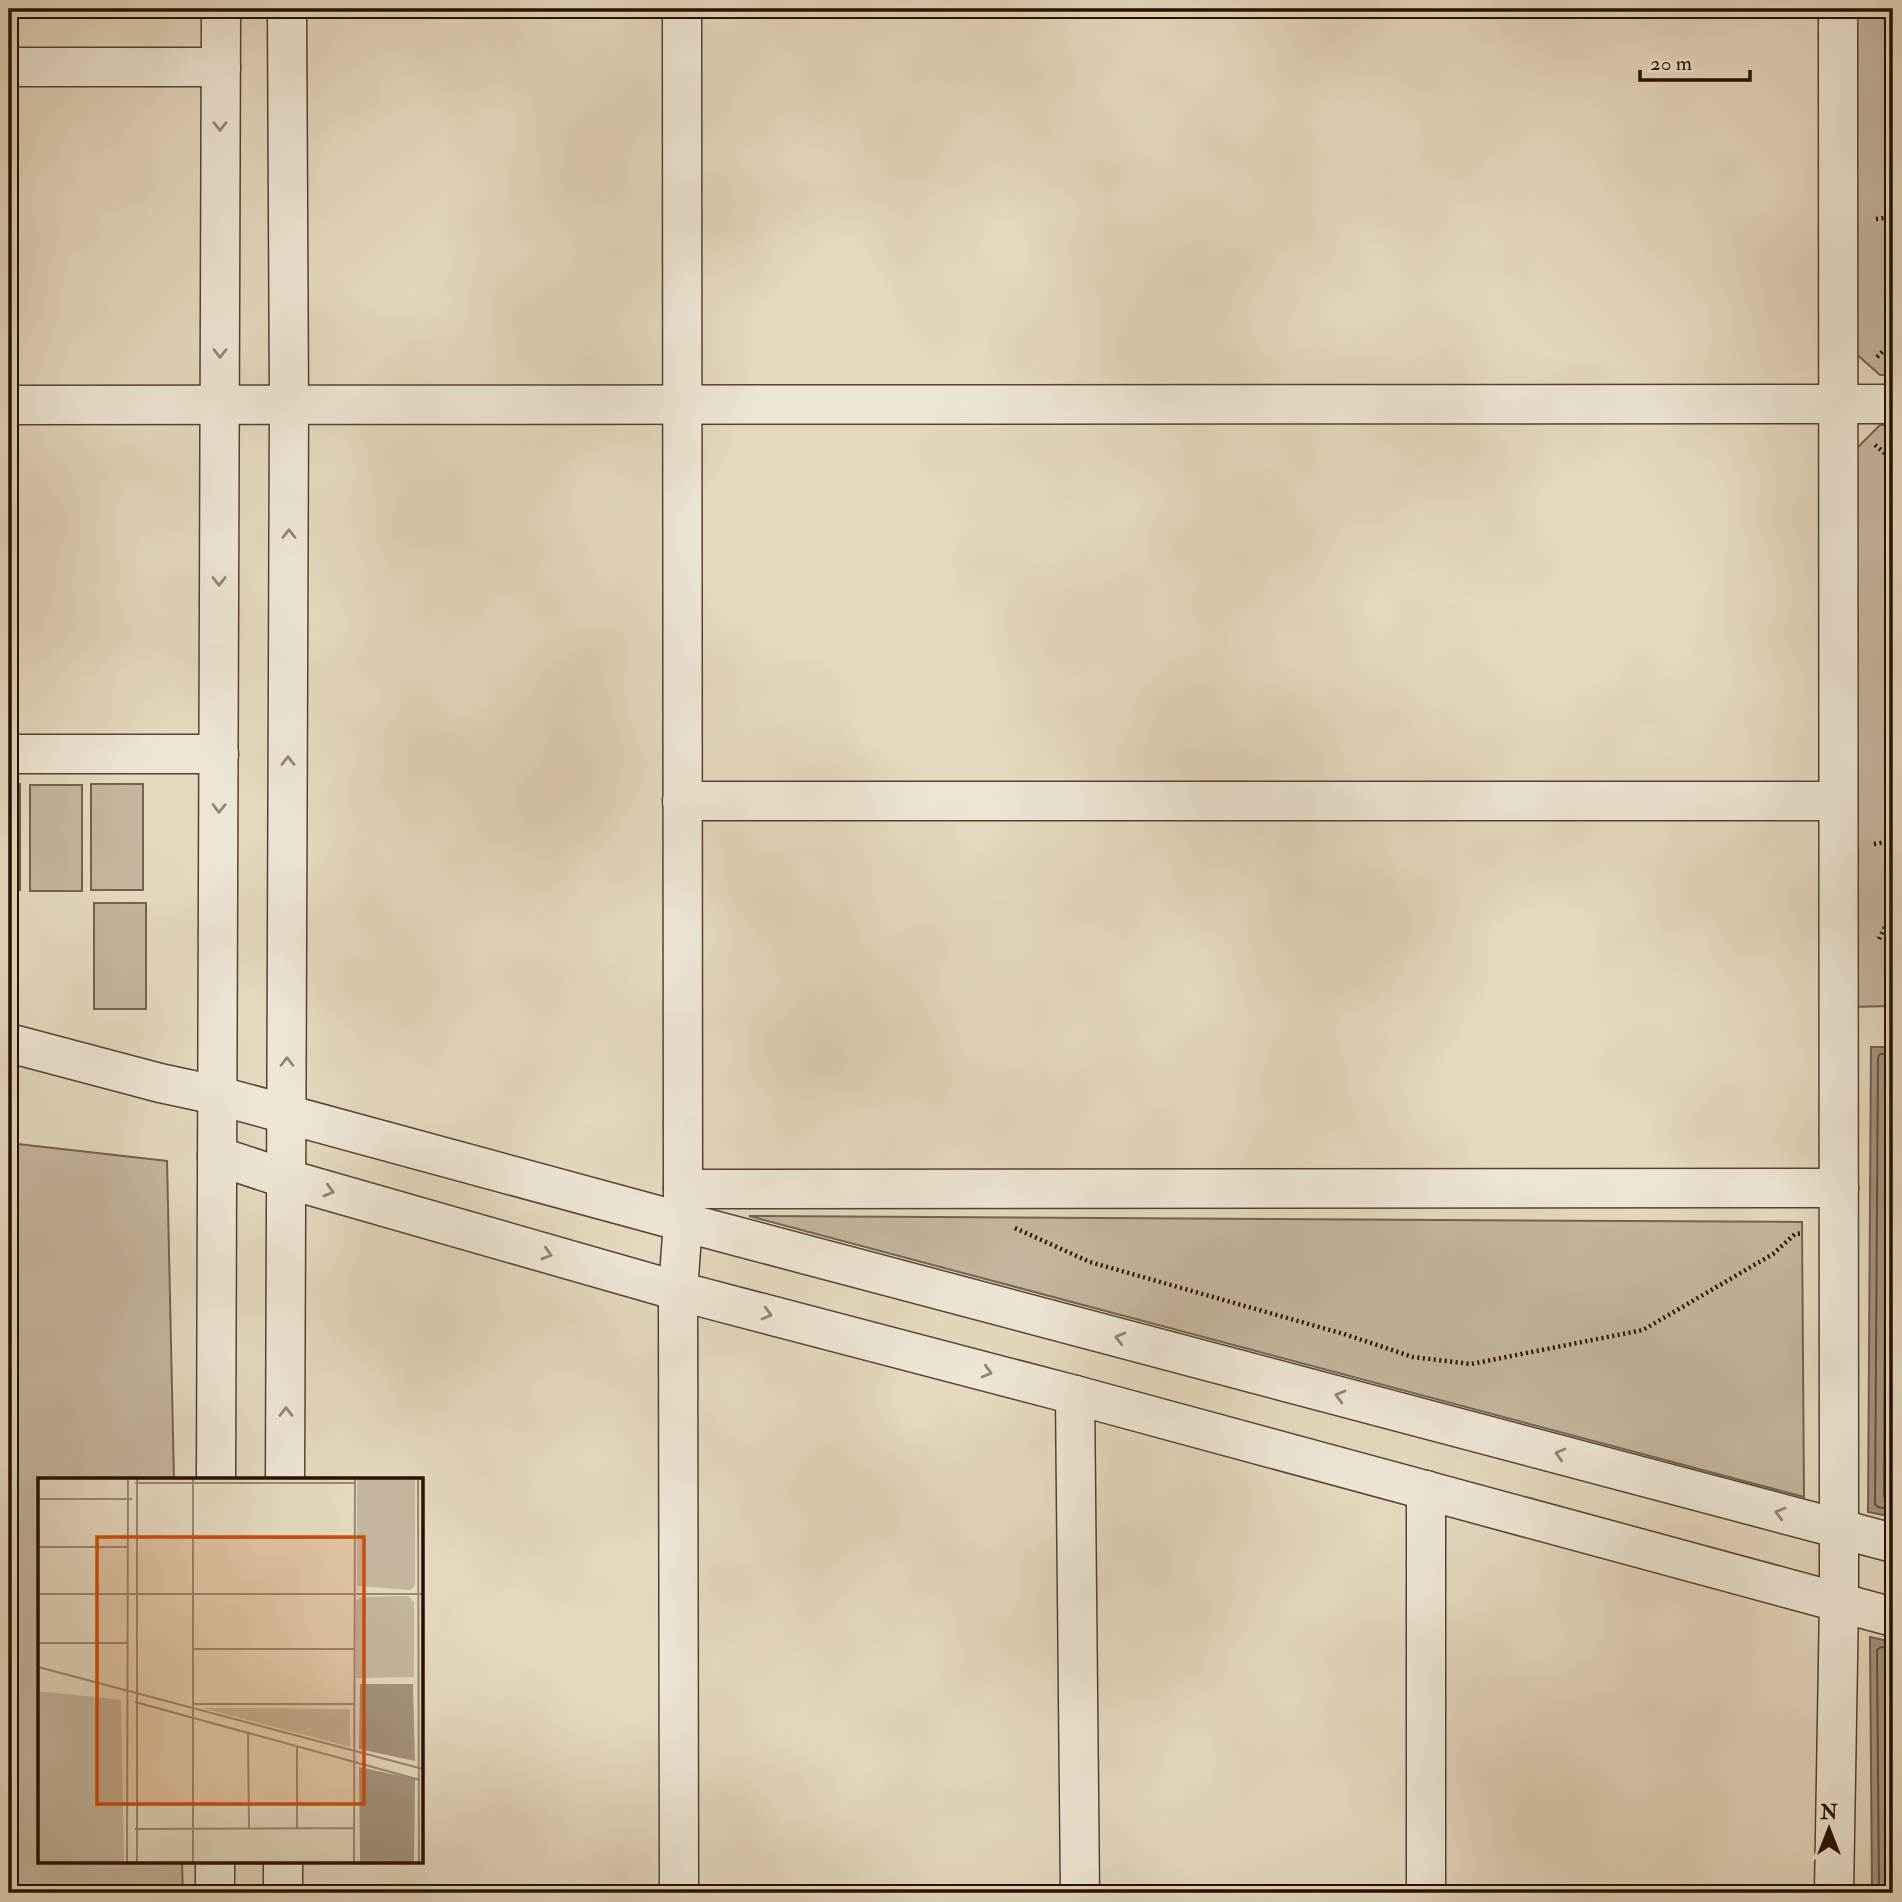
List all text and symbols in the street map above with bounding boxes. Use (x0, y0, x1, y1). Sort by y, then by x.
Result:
scale bar (1640, 38, 1750, 82)
text: 20 m (1650, 50, 1692, 77)
one-way arrow (212, 121, 228, 132)
one-way arrow (212, 349, 228, 359)
one-way arrow (281, 528, 297, 538)
one-way arrow (211, 576, 227, 587)
one-way arrow (280, 755, 296, 766)
one-way arrow (211, 803, 226, 814)
one-way arrow (279, 1056, 295, 1067)
one-way arrow (323, 1183, 335, 1197)
one-way arrow (541, 1245, 553, 1260)
one-way arrow (761, 1306, 773, 1321)
one-way arrow (1114, 1332, 1126, 1346)
one-way arrow (981, 1364, 993, 1378)
one-way arrow (1334, 1390, 1346, 1404)
one-way arrow (278, 1406, 294, 1417)
one-way arrow (1554, 1448, 1566, 1463)
inset map (38, 1478, 424, 1864)
one-way arrow (1774, 1507, 1786, 1521)
north arrow (1794, 1794, 1864, 1864)
text: N (1819, 1801, 1838, 1825)

